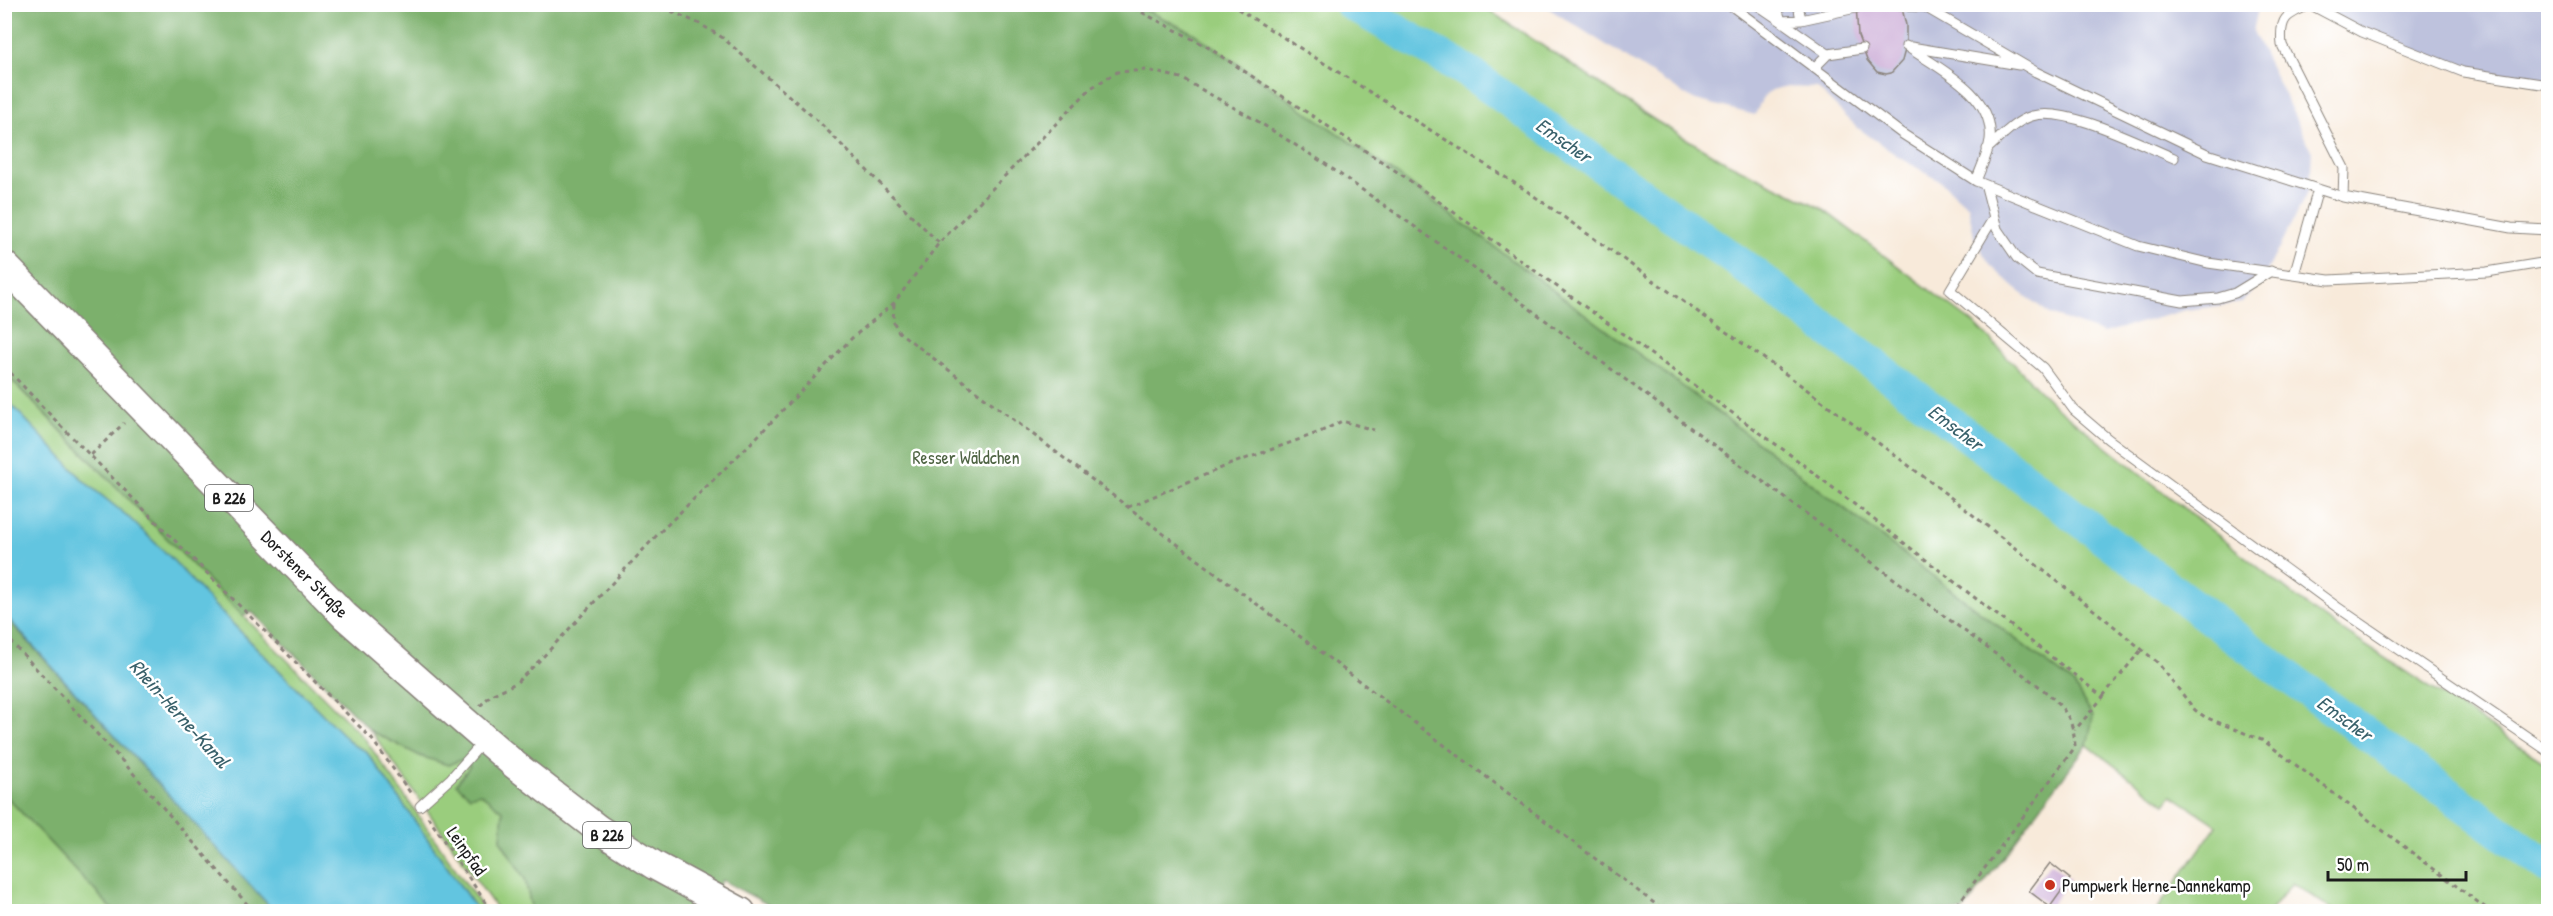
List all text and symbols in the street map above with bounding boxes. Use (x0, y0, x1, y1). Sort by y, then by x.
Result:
water label: Emscher (1531, 111, 1599, 170)
water label: Emscher (1923, 398, 1991, 458)
park label: Resser Wäldchen (912, 445, 1020, 470)
road number: B 226 (205, 485, 253, 511)
street label: Dorstener Straße (256, 525, 354, 623)
water label: Rhein-Herne-Kanal (124, 653, 237, 774)
water label: Emscher (2312, 689, 2380, 748)
street label: Leinpfad (441, 822, 493, 880)
road number: B 226 (583, 822, 631, 848)
scale bar (2328, 844, 2466, 882)
text: 50 m (2337, 852, 2369, 877)
place label: Pumpwerk Herne-Dannekamp (2062, 873, 2251, 898)
marker: Pumpwerk Herne-Dannekamp (2043, 878, 2057, 892)

